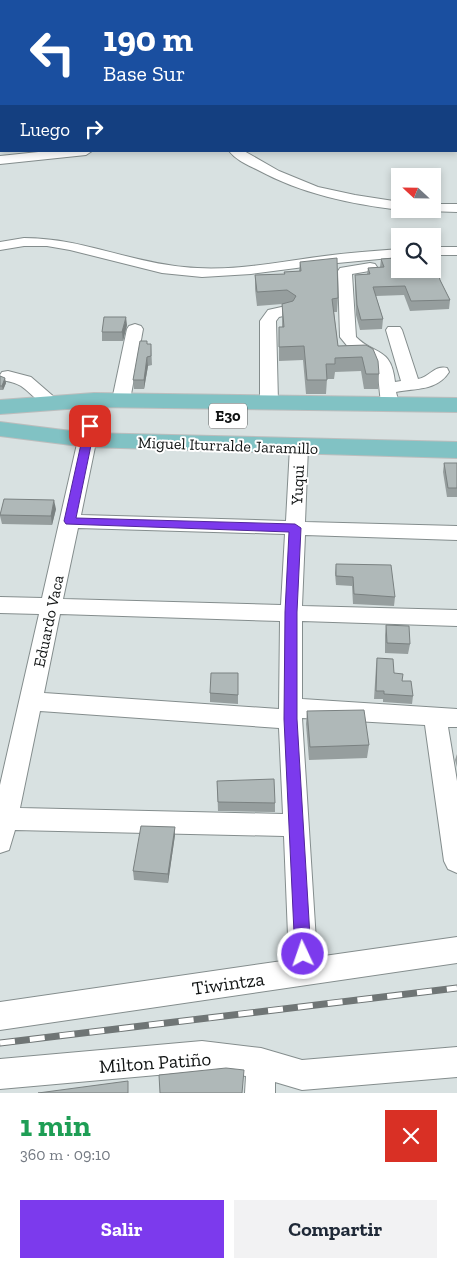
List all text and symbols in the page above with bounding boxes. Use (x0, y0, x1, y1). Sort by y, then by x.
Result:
text: 190 m (103, 18, 193, 60)
icon: left (20, 20, 85, 85)
text: Base Sur (103, 60, 185, 87)
icon: right (80, 115, 108, 143)
text: Luego (20, 118, 70, 141)
north arrow (391, 168, 441, 218)
map controls (391, 168, 441, 278)
button: search (391, 228, 441, 278)
road number: E30 (209, 404, 247, 428)
pin (69, 405, 111, 447)
icon: arrive (76, 412, 104, 440)
street label: Miguel Iturralde Jaramillo (137, 433, 319, 458)
street label: Yuqui (287, 464, 308, 507)
street label: Eduardo Vaca (29, 573, 68, 669)
position arrow (276, 927, 328, 979)
street label: Tiwintza (190, 967, 266, 1000)
street label: Milton Patiño (98, 1047, 212, 1078)
text: 1 min (20, 1108, 91, 1144)
button: close (385, 1110, 437, 1162)
text: 360 m · 09:10 (20, 1145, 110, 1164)
button: Salir (20, 1200, 224, 1258)
button: Compartir (234, 1200, 437, 1258)

